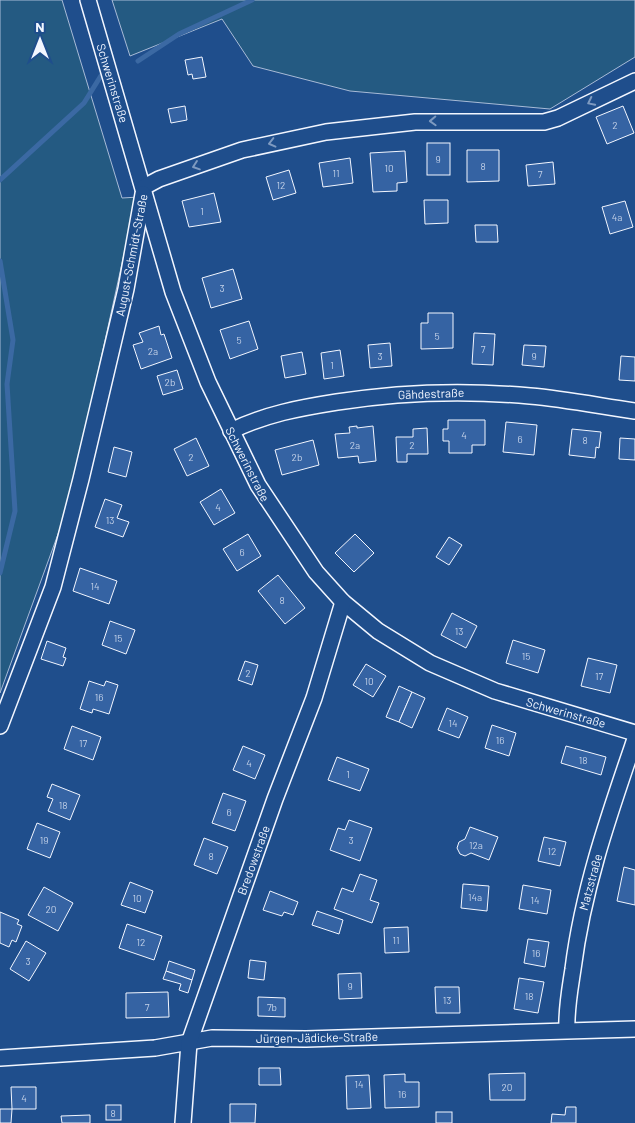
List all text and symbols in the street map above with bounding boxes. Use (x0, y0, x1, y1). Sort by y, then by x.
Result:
north arrow (15, 15, 65, 65)
text: N (35, 18, 45, 35)
street label: Schwerinstraße (94, 42, 132, 124)
one-way arrow (587, 96, 596, 106)
one-way arrow (429, 116, 436, 126)
house number: 2 (612, 119, 618, 131)
one-way arrow (268, 137, 277, 148)
house number: 9 (435, 153, 441, 165)
one-way arrow (192, 160, 200, 170)
house number: 8 (480, 160, 486, 172)
house number: 10 (384, 162, 394, 174)
house number: 11 (332, 167, 340, 179)
house number: 7 (538, 168, 543, 180)
house number: 12 (277, 179, 285, 191)
street label: August-Schmidt-Straße (112, 193, 150, 317)
house number: 1 (200, 205, 204, 217)
house number: 4a (612, 211, 622, 223)
house number: 3 (219, 282, 225, 294)
house number: 5 (434, 330, 440, 342)
house number: 5 (236, 334, 242, 346)
house number: 7 (481, 343, 486, 355)
house number: 2a (148, 345, 158, 357)
house number: 3 (377, 350, 383, 362)
house number: 9 (531, 350, 537, 362)
house number: 1 (330, 359, 334, 371)
house number: 2b (165, 376, 175, 388)
street label: Gähdestraße (398, 385, 464, 401)
street label: Schwerinstraße (223, 424, 273, 504)
house number: 4 (461, 429, 467, 441)
house number: 6 (517, 433, 523, 445)
house number: 8 (582, 434, 588, 446)
house number: 2a (350, 439, 360, 451)
house number: 2 (409, 439, 415, 451)
house number: 2 (188, 451, 194, 463)
house number: 2b (292, 451, 302, 463)
house number: 4 (215, 501, 221, 513)
house number: 13 (106, 514, 114, 526)
house number: 6 (239, 546, 245, 558)
house number: 14 (90, 580, 100, 592)
house number: 8 (279, 594, 285, 606)
house number: 13 (455, 625, 463, 637)
house number: 15 (114, 632, 122, 644)
house number: 15 (522, 650, 530, 662)
house number: 2 (245, 667, 251, 679)
house number: 17 (595, 670, 603, 682)
house number: 10 (364, 675, 374, 687)
house number: 16 (95, 691, 103, 703)
street label: Schwerinstraße (525, 694, 607, 730)
house number: 14 (448, 717, 458, 729)
house number: 16 (496, 734, 504, 746)
house number: 17 (79, 737, 87, 749)
house number: 18 (579, 754, 587, 766)
house number: 4 (246, 757, 252, 769)
house number: 1 (346, 768, 350, 780)
house number: 18 (59, 799, 67, 811)
house number: 6 (226, 806, 232, 818)
street label: Bredowstraße (234, 823, 272, 897)
house number: 19 (40, 834, 48, 846)
house number: 3 (348, 834, 354, 846)
house number: 12a (469, 839, 483, 851)
house number: 12 (548, 845, 556, 857)
house number: 8 (208, 850, 214, 862)
street label: Matzstraße (576, 852, 604, 912)
house number: 14a (468, 891, 482, 903)
house number: 10 (132, 892, 142, 904)
house number: 14 (530, 894, 540, 906)
house number: 20 (45, 903, 57, 915)
house number: 11 (392, 934, 400, 946)
house number: 12 (137, 936, 145, 948)
house number: 16 (532, 947, 540, 959)
house number: 3 (25, 955, 31, 967)
house number: 9 (347, 980, 353, 992)
house number: 18 (525, 990, 533, 1002)
house number: 13 (443, 994, 451, 1006)
house number: 7 (145, 1001, 150, 1013)
house number: 7b (267, 1001, 277, 1013)
street label: Jürgen-Jädicke-Straße (256, 1029, 378, 1045)
house number: 14 (354, 1078, 364, 1090)
house number: 20 (501, 1081, 513, 1093)
house number: 16 (398, 1088, 406, 1100)
house number: 4 (21, 1092, 27, 1104)
house number: 8 (110, 1107, 116, 1119)

